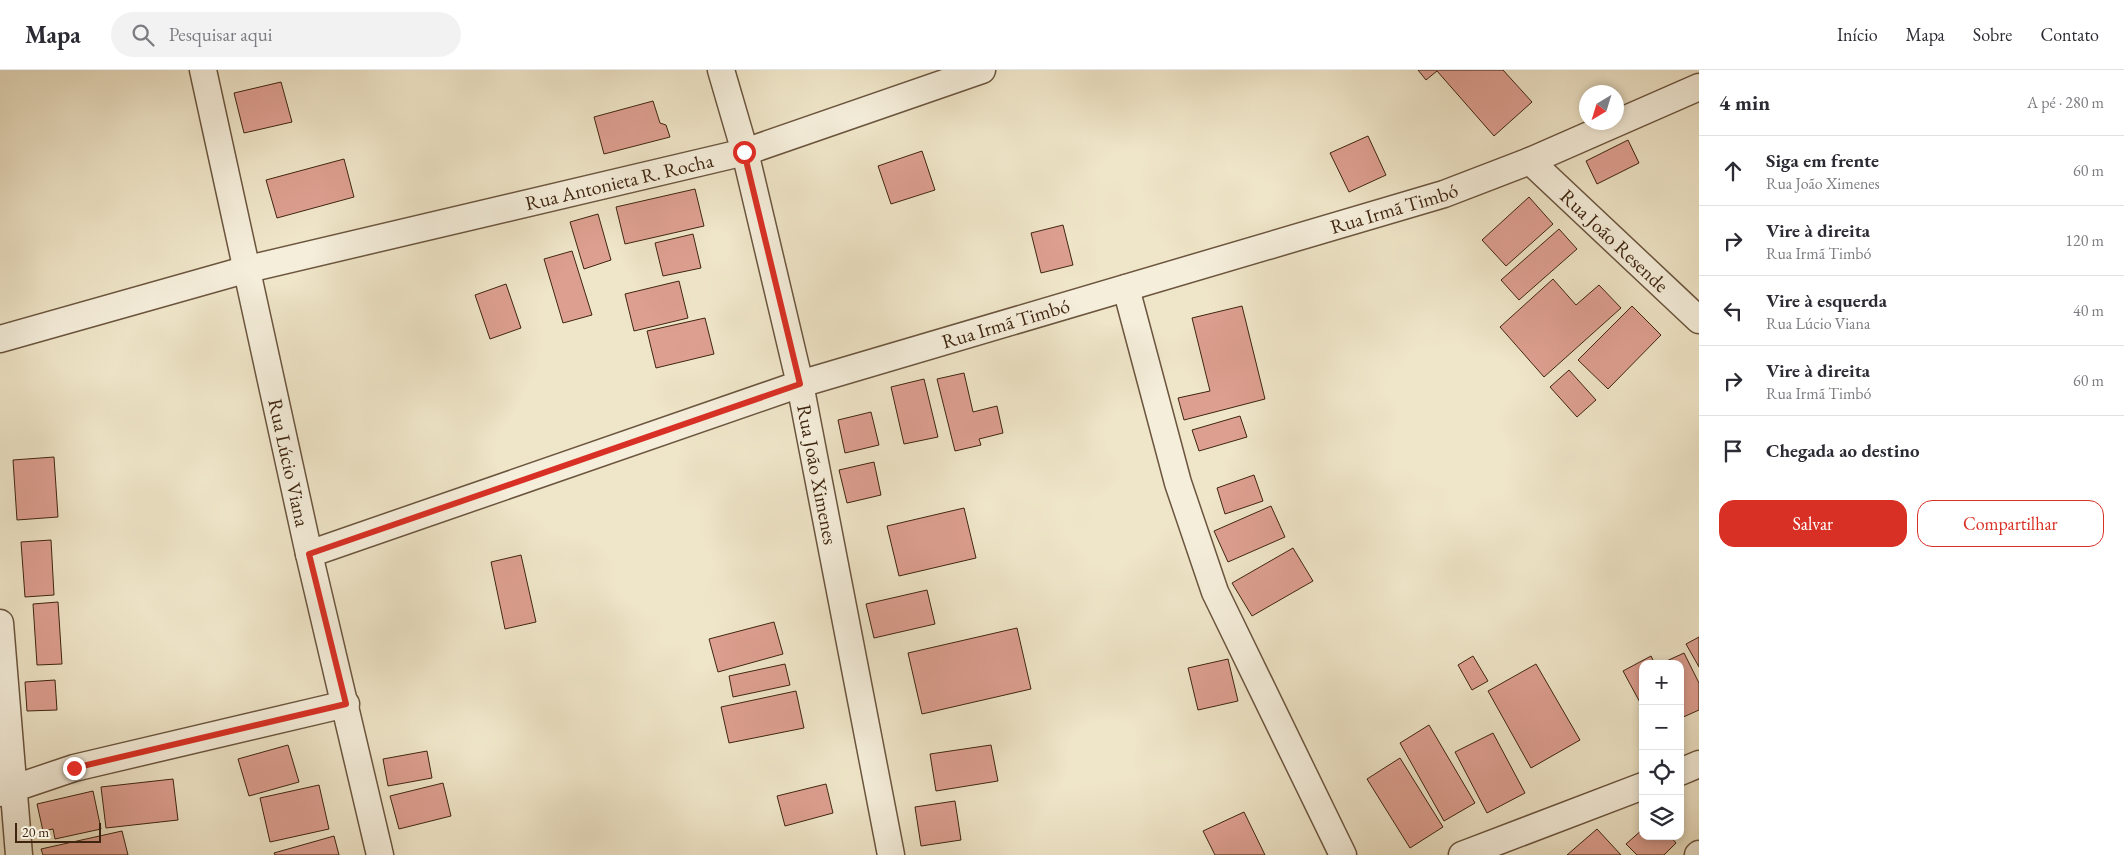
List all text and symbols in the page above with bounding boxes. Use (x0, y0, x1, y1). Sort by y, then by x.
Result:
search box (111, 12, 461, 57)
text: Mapa (25, 19, 81, 50)
icon: search (129, 21, 157, 49)
text: Pesquisar aqui (169, 22, 272, 47)
text: Início (1837, 23, 1878, 46)
text: Mapa (1906, 23, 1945, 46)
text: Sobre (1973, 23, 2012, 46)
text: Contato (2040, 23, 2099, 46)
north arrow (1579, 85, 1624, 130)
text: 4 min (1719, 89, 1770, 116)
text: A pé · 280 m (2027, 92, 2104, 113)
route start (733, 141, 756, 164)
street label: Rua Antonieta R. Rocha (523, 147, 716, 216)
text: Siga em frente (1766, 148, 1879, 173)
icon: ahead (1719, 157, 1747, 185)
text: 60 m (2073, 160, 2104, 181)
text: Rua João Ximenes (1766, 173, 1880, 194)
street label: Rua Irmã Timbó (1327, 177, 1462, 240)
street label: Rua João Resende (1555, 183, 1674, 298)
text: Vire à direita (1766, 218, 1870, 243)
icon: right (1719, 227, 1747, 255)
text: 120 m (2065, 230, 2104, 251)
text: Rua Irmã Timbó (1766, 243, 1872, 264)
text: Vire à esquerda (1766, 288, 1887, 313)
street label: Rua Irmã Timbó (939, 292, 1073, 354)
icon: left (1719, 297, 1747, 325)
text: 40 m (2073, 300, 2104, 321)
text: Rua Lúcio Viana (1766, 313, 1870, 334)
text: Vire à direita (1766, 358, 1870, 383)
icon: right (1719, 367, 1747, 395)
text: 60 m (2073, 370, 2104, 391)
text: Rua Irmã Timbó (1766, 383, 1872, 404)
street label: Rua Lúcio Viana (262, 396, 316, 529)
street label: Rua João Ximenes (791, 402, 844, 547)
icon: arrive (1719, 437, 1747, 465)
text: Chegada ao destino (1766, 438, 1920, 463)
button: Salvar (1719, 500, 1907, 547)
button: Compartilhar (1917, 500, 2104, 547)
map controls (1639, 660, 1684, 840)
button: + (1639, 660, 1684, 705)
button: − (1639, 705, 1684, 750)
button: locate (1639, 750, 1684, 795)
route end (63, 757, 86, 780)
button: layers (1639, 795, 1684, 840)
scale bar (15, 820, 101, 843)
text: 20 m (22, 823, 49, 841)

